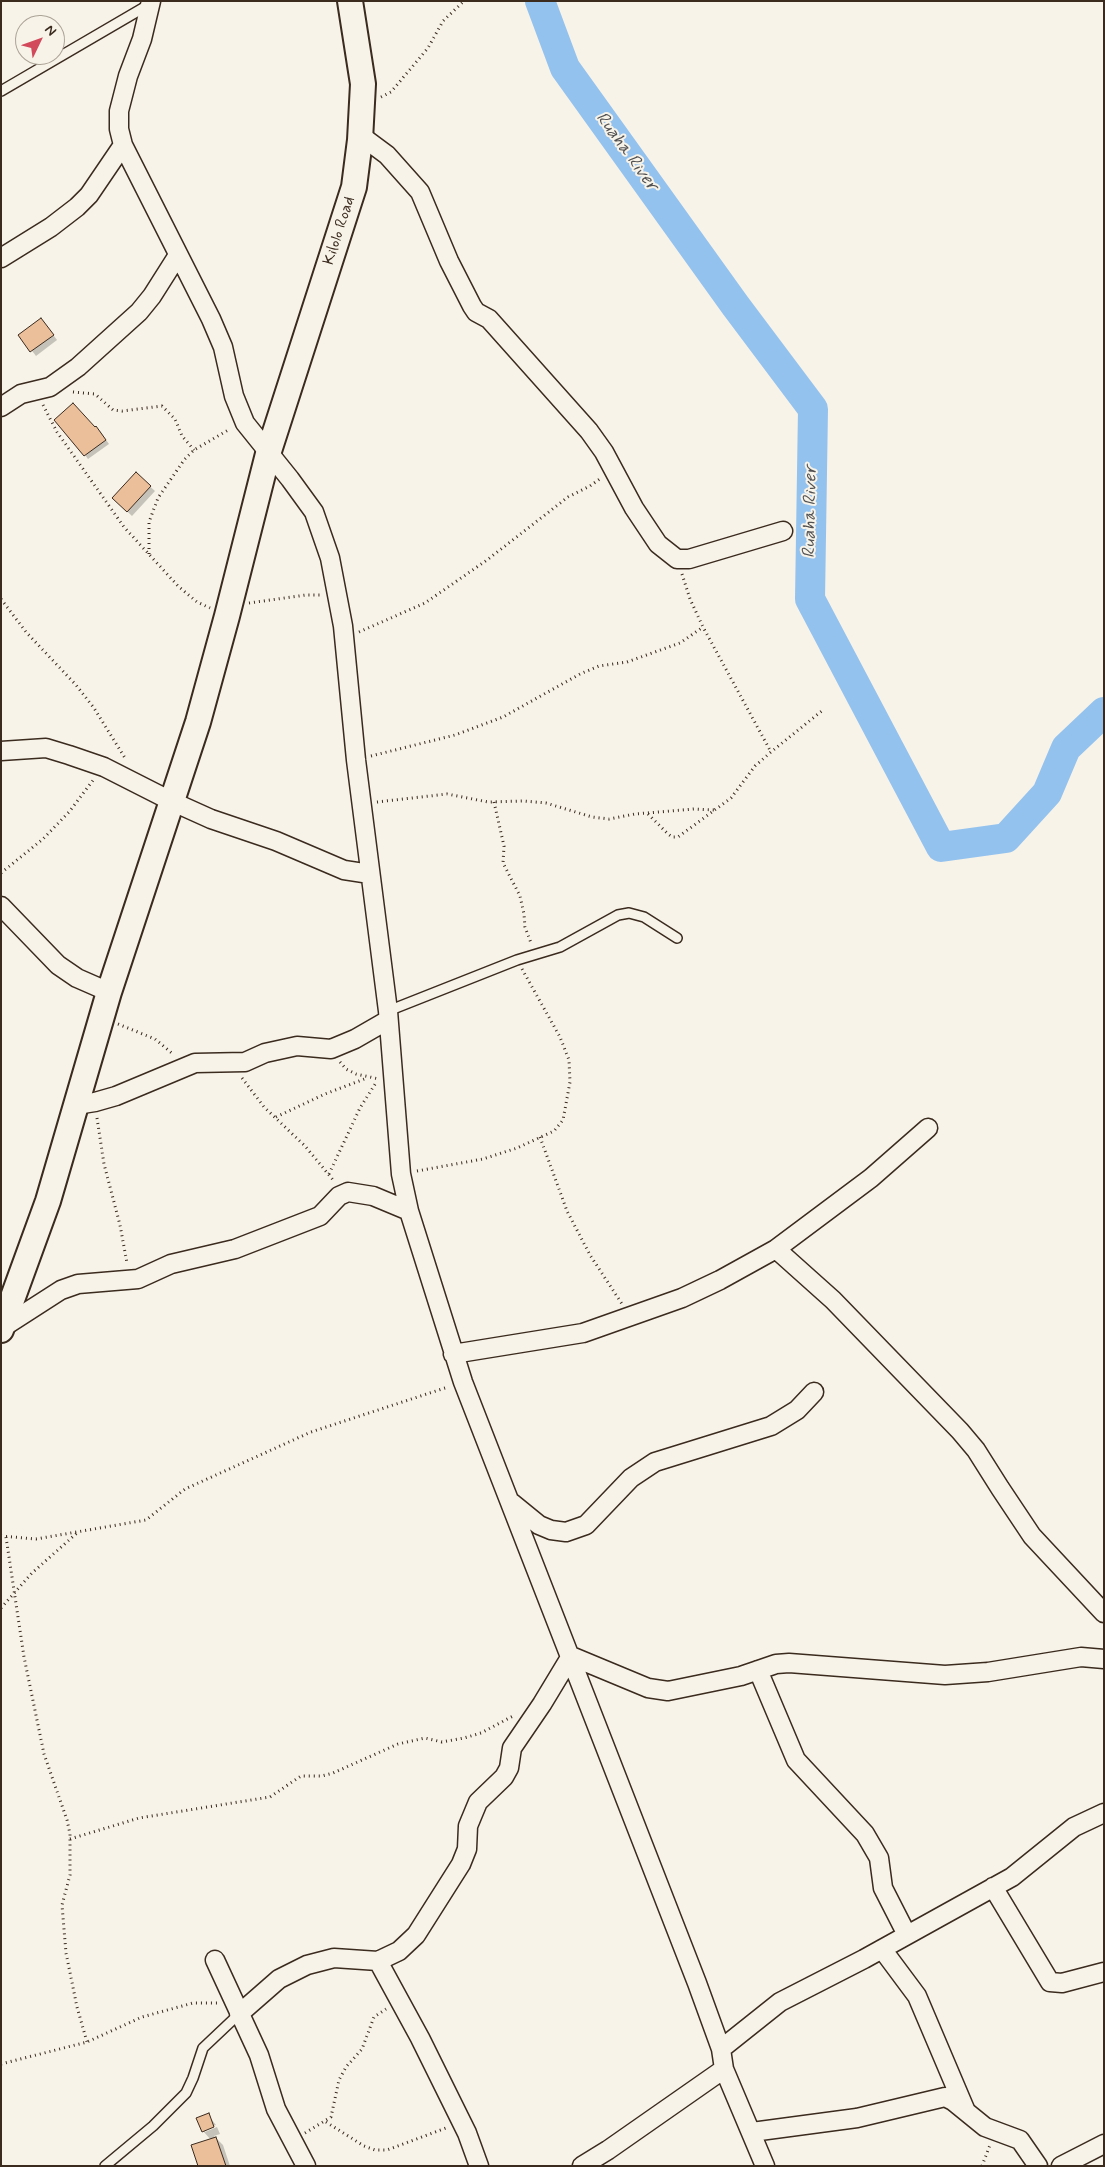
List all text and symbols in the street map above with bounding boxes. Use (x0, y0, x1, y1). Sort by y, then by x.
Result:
north arrow (15, 15, 65, 65)
text: N (41, 21, 60, 40)
water label: Ruaha River (590, 108, 662, 196)
street label: Kilolo Road (320, 194, 360, 268)
water label: Ruaha River (799, 466, 823, 558)

